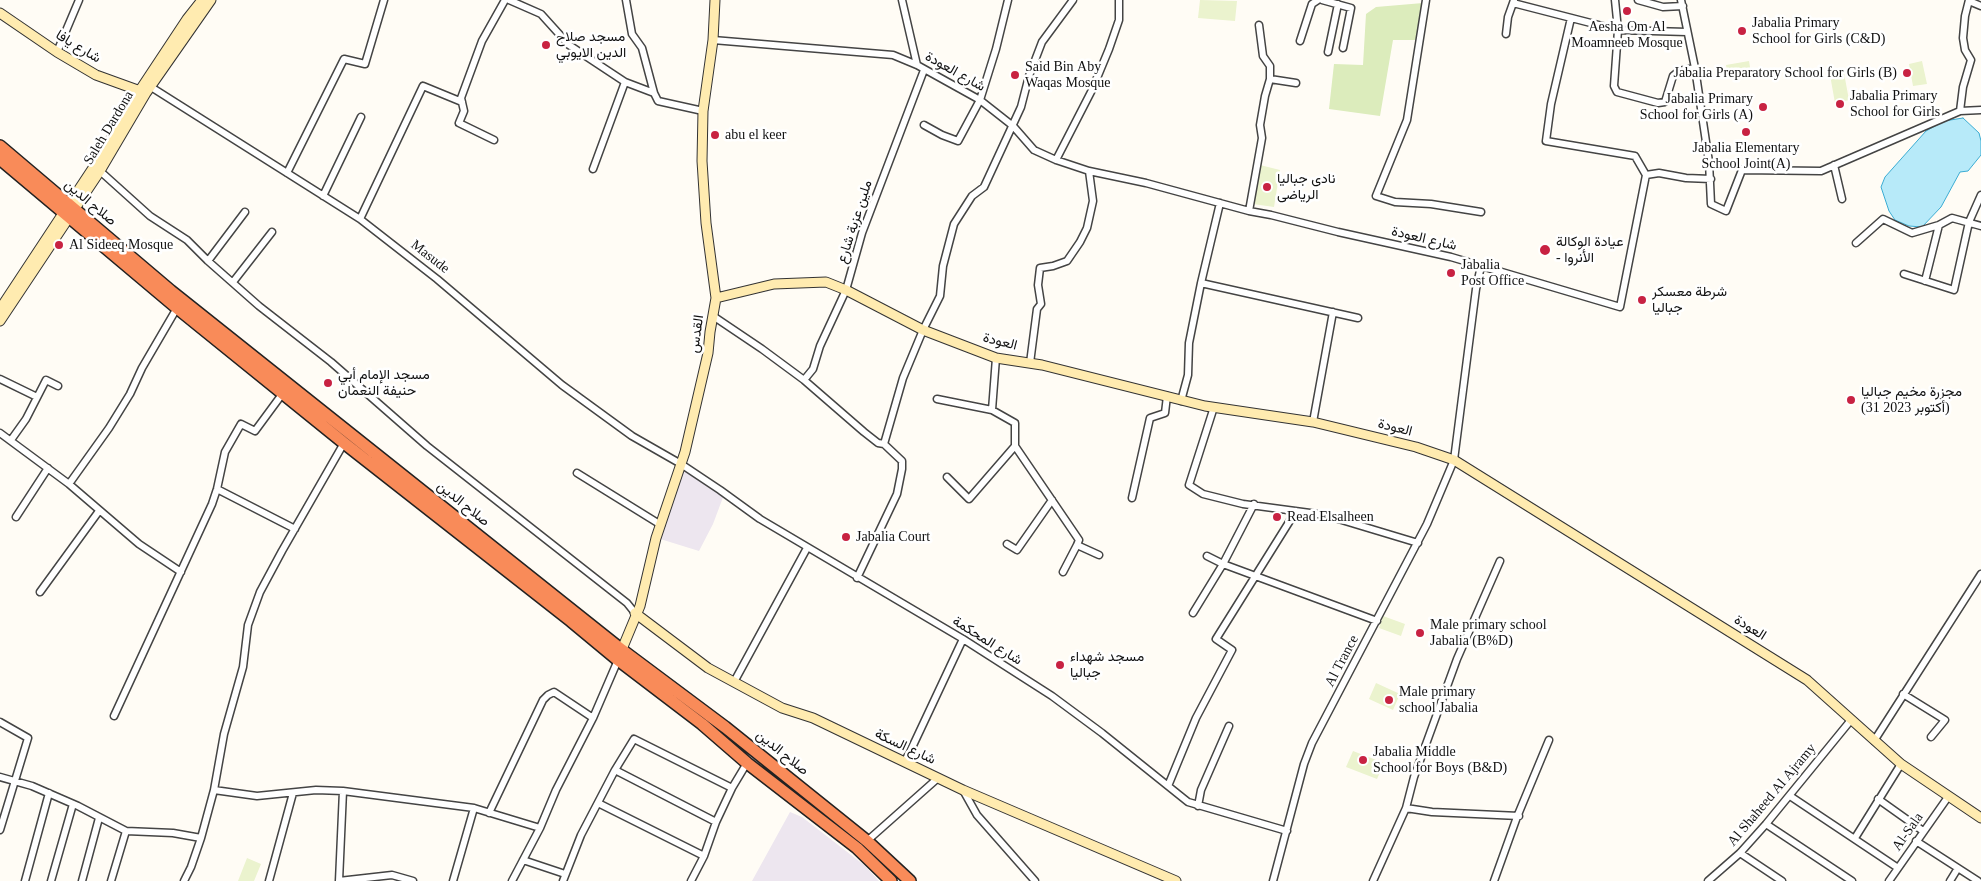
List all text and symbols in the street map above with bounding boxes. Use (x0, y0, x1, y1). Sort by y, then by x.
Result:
marker: Aesha Om Al Moamneeb Mosque (1621, 5, 1633, 17)
place label: Jabalia Primary School for Girls (C&D) (1752, 15, 1885, 48)
place label: Aesha Om Al Moamneeb Mosque (1571, 19, 1683, 52)
marker: Jabalia Primary School for Girls (C&D) (1736, 25, 1748, 37)
street label: شارع يافا (52, 27, 104, 67)
place label: مسجد صلاح الدين الايوبي (556, 29, 626, 62)
marker: مسجد صلاح الدين الايوبي (540, 39, 552, 51)
street label: شارع العودة (922, 49, 988, 95)
place label: Said Bin Aby Waqas Mosque (1025, 59, 1111, 92)
place label: Jabalia Preparatory School for Girls (B) (1673, 65, 1897, 81)
marker: Jabalia Preparatory School for Girls (B) (1901, 67, 1913, 79)
marker: Said Bin Aby Waqas Mosque (1009, 69, 1021, 81)
street label: Saleh Dardona (80, 88, 138, 168)
place label: Jabalia Primary School for Girls (1850, 88, 1940, 120)
place label: Jabalia Primary School for Girls (A) (1640, 91, 1753, 124)
marker: Jabalia Primary School for Girls (1834, 98, 1846, 110)
marker: Jabalia Primary School for Girls (A) (1757, 101, 1769, 113)
marker: Jabalia Elementary School Joint(A) (1740, 126, 1752, 138)
place label: abu el keer (725, 127, 786, 143)
marker: abu el keer (709, 129, 721, 141)
place label: Jabalia Elementary School Joint(A) (1693, 140, 1799, 172)
place label: نادى جباليا الرياضى (1277, 171, 1335, 203)
street label: صلاح الدين (61, 176, 119, 230)
street label: ملين عزبة شارع (834, 178, 876, 266)
marker: نادى جباليا الرياضى (1261, 181, 1273, 193)
street label: شارع العودة (1390, 223, 1458, 255)
place label: عيادة الوكالة - الأنروا (1556, 234, 1623, 266)
place label: Al Sideeq Mosque (69, 237, 173, 253)
street label: Masude (407, 237, 453, 277)
marker: Al Sideeq Mosque (53, 239, 65, 251)
marker: عيادة الوكالة - الأنروا (1538, 243, 1552, 257)
place label: Jabalia Post Office (1461, 257, 1524, 290)
marker: Jabalia Post Office (1445, 267, 1457, 279)
place label: شرطة معسكر جباليا (1652, 284, 1727, 316)
marker: شرطة معسكر جباليا (1636, 294, 1648, 306)
street label: القدس (686, 314, 708, 354)
street label: العودة (981, 330, 1019, 354)
place label: مسجد الإمام أبي حنيفة النعمان (338, 367, 430, 400)
marker: مسجد الإمام أبي حنيفة النعمان (322, 377, 334, 389)
place label: مجزرة مخيم جباليا (31 أكتوبر 2023) (1861, 384, 1962, 417)
marker: مجزرة مخيم جباليا (31 أكتوبر 2023) (1845, 394, 1857, 406)
street label: العودة (1376, 416, 1414, 440)
street label: صلاح الدين (433, 478, 493, 530)
place label: Read Elsalheen (1287, 509, 1374, 525)
marker: Read Elsalheen (1271, 511, 1283, 523)
place label: Jabalia Court (856, 529, 930, 545)
marker: Jabalia Court (840, 531, 852, 543)
street label: العودة (1731, 612, 1769, 644)
street label: شارع المحكمة (949, 613, 1025, 669)
place label: Male primary school Jabalia (B%D) (1430, 617, 1547, 650)
marker: Male primary school Jabalia (B%D) (1414, 627, 1426, 639)
street label: Al Trance (1321, 632, 1363, 690)
place label: مسجد شهداء جباليا (1070, 649, 1144, 682)
marker: مسجد شهداء جباليا (1054, 659, 1066, 671)
place label: Male primary school Jabalia (1399, 684, 1478, 716)
marker: Male primary school Jabalia (1383, 694, 1395, 706)
street label: شارع السكة (872, 726, 938, 768)
street label: صلاح الدين (752, 727, 812, 779)
street label: Al Shaheed Al Ajramy (1724, 740, 1820, 850)
place label: Jabalia Middle School for Boys (B&D) (1373, 744, 1507, 776)
marker: Jabalia Middle School for Boys (B&D) (1357, 754, 1369, 766)
street label: Al-Sala (1889, 810, 1927, 854)

